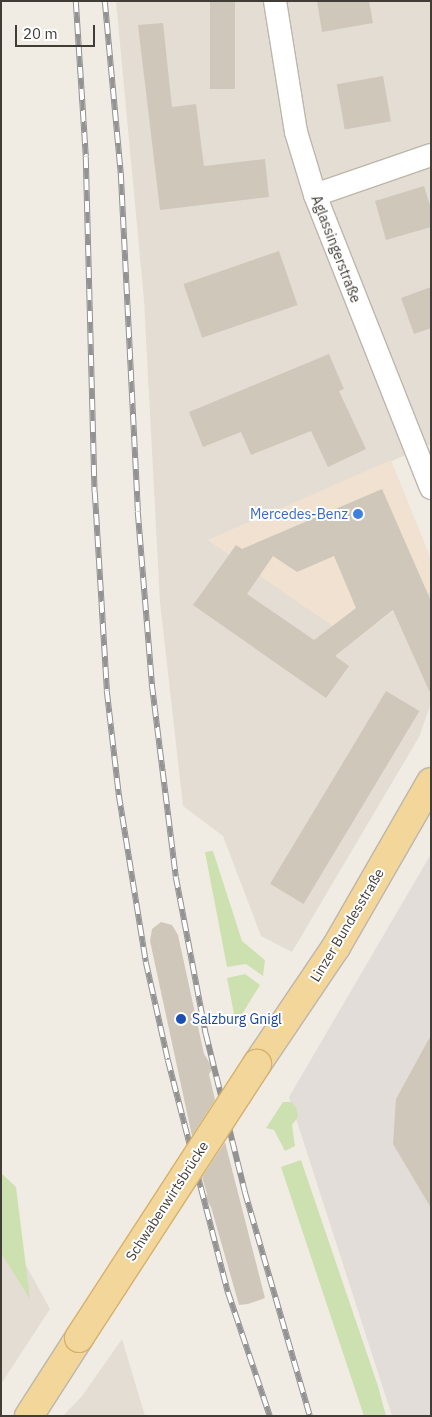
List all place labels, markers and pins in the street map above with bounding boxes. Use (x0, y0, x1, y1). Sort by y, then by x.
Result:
place label: Mercedes-Benz (250, 506, 348, 522)
marker: Mercedes-Benz (352, 508, 364, 520)
place label: Salzburg Gnigl (192, 1011, 282, 1027)
marker: Salzburg Gnigl (174, 1012, 188, 1026)

